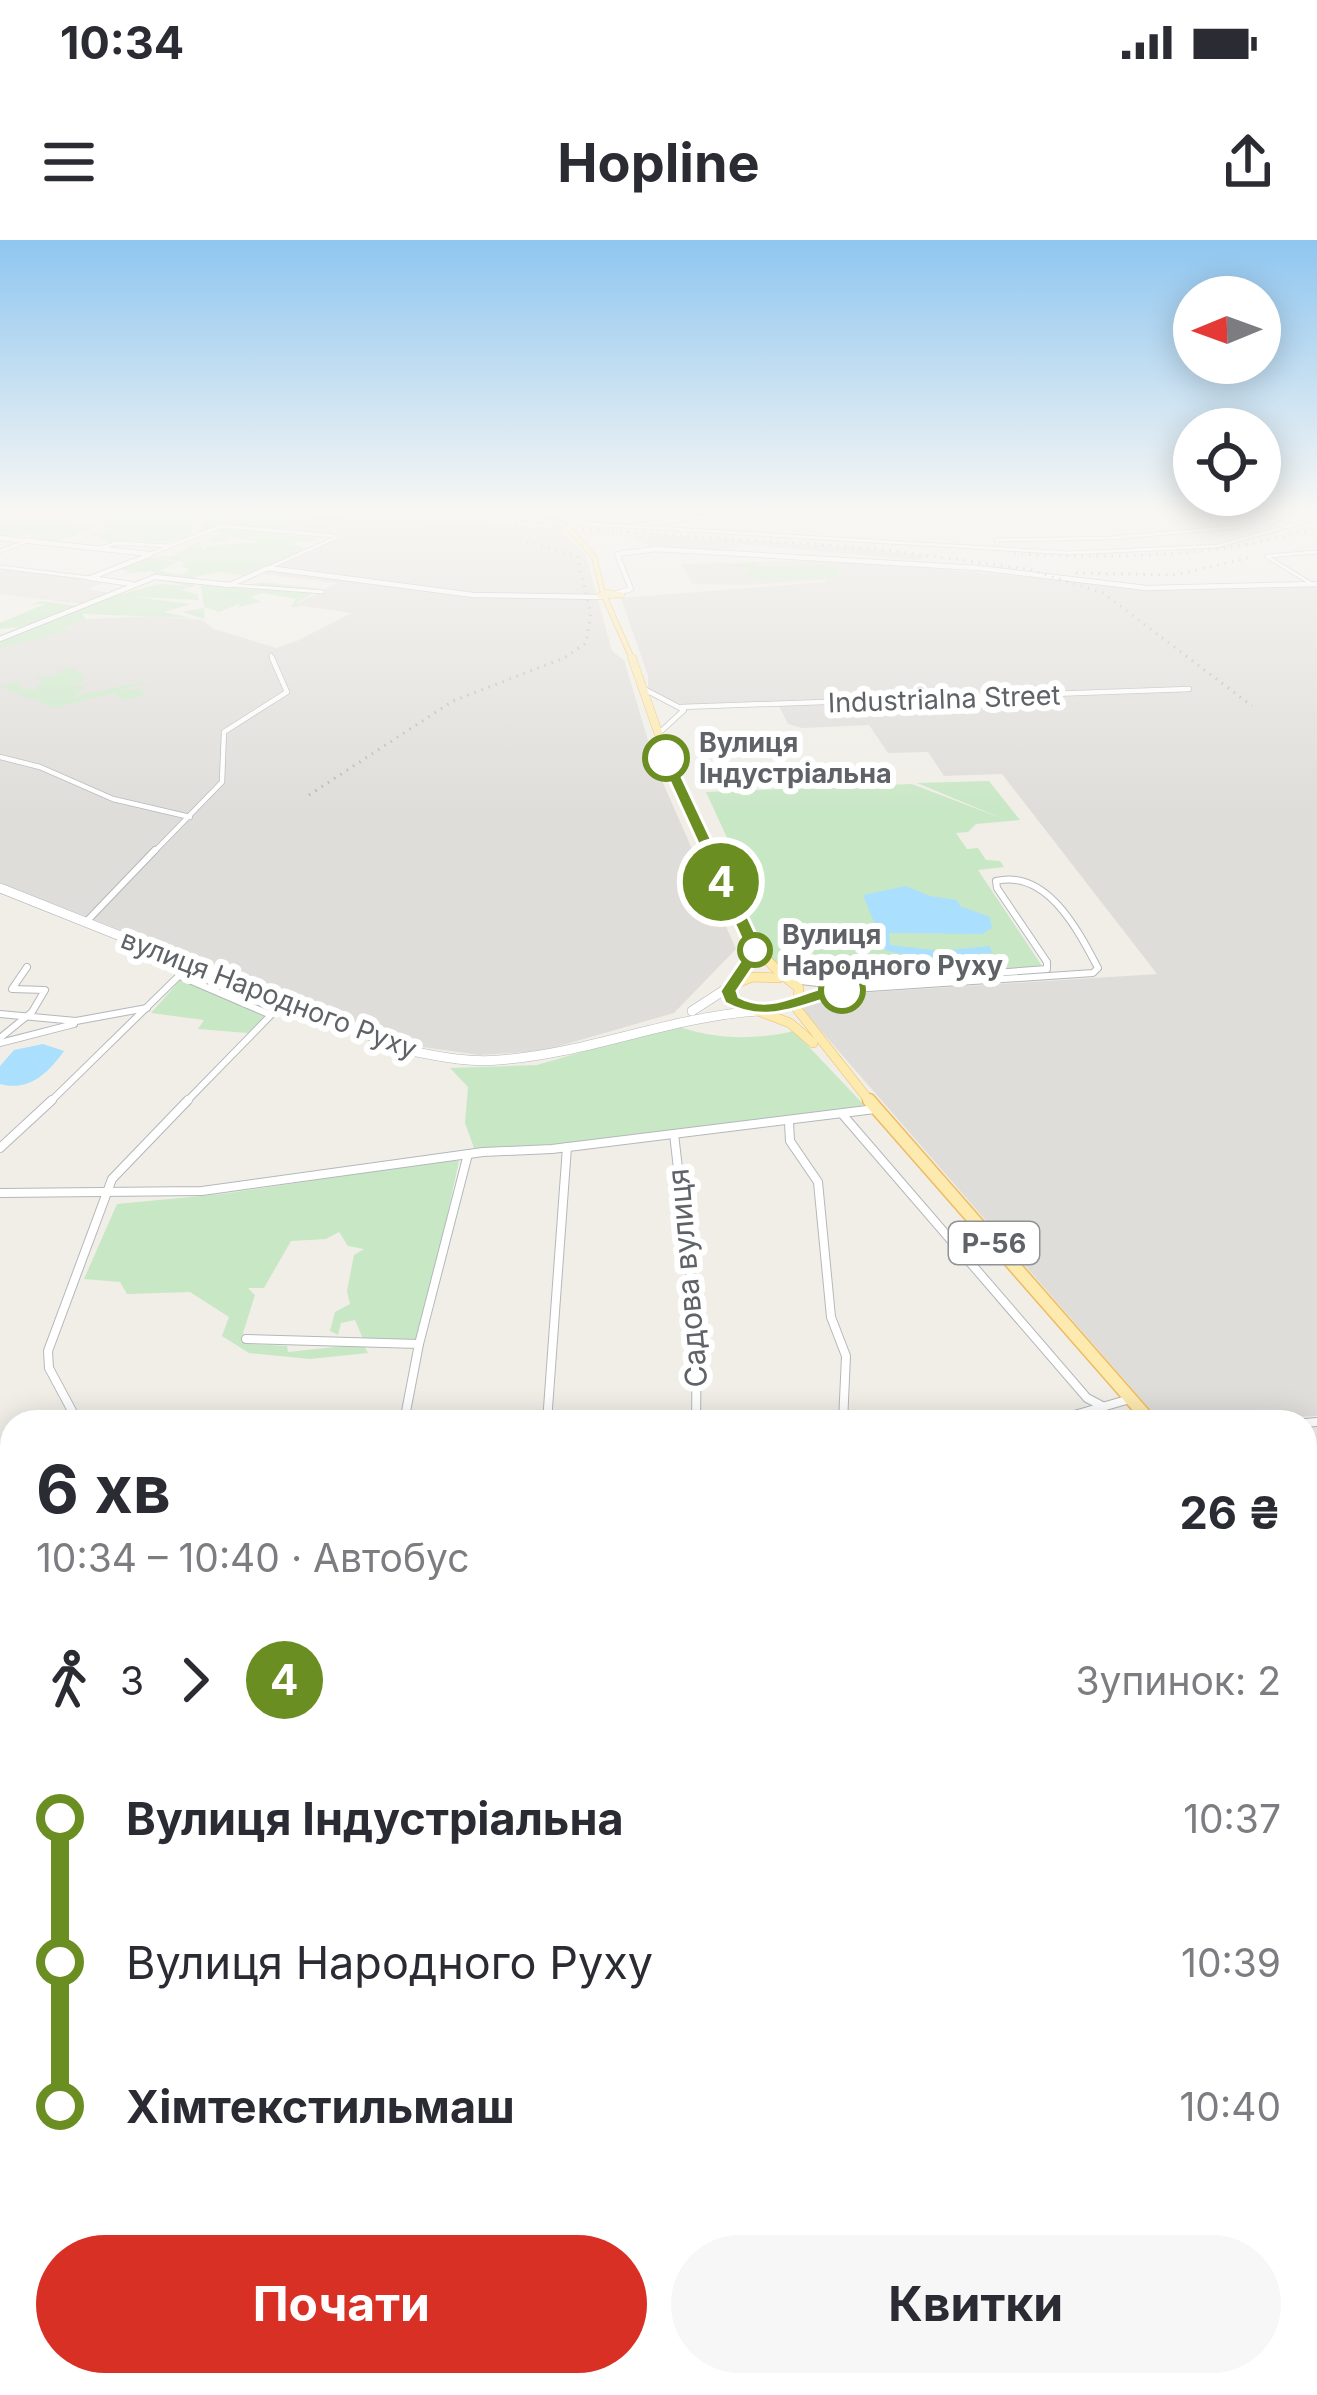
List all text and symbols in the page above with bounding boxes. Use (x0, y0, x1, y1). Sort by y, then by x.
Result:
text: 10:34 (60, 15, 184, 70)
icon: menu (36, 129, 102, 195)
icon: share (1215, 129, 1281, 195)
text: Hopline (557, 130, 760, 195)
north arrow (1173, 276, 1281, 384)
map controls (1173, 276, 1281, 516)
button: locate (1173, 408, 1281, 516)
street label: Industrialna Street (827, 678, 1061, 720)
place label: Вулиця Індустріальна (699, 726, 892, 790)
marker: Вулиця Індустріальна (644, 736, 688, 780)
line badge: 4 (682, 843, 760, 921)
text: 4 (707, 856, 735, 907)
place label: Вулиця Народного Руху (782, 918, 1003, 982)
street label: вулиця Народного Руху (117, 922, 421, 1066)
marker: Вулиця Народного Руху (739, 934, 771, 966)
unlabelled marker (820, 968, 864, 1012)
street label: Садова вулиця (659, 1167, 715, 1389)
road number: Р-56 (949, 1222, 1039, 1264)
text: 6 хв (36, 1449, 171, 1529)
text: 26 ₴ (1180, 1485, 1281, 1540)
text: 10:34 – 10:40 · Автобус (36, 1534, 469, 1581)
icon: walk (36, 1647, 102, 1713)
icon: forward (162, 1647, 228, 1713)
text: 4 (270, 1654, 299, 1705)
text: 3 (120, 1657, 144, 1704)
text: Зупинок: 2 (1075, 1657, 1281, 1704)
text: Вулиця Індустріальна (126, 1791, 624, 1846)
text: 10:37 (1183, 1795, 1281, 1842)
text: Вулиця Народного Руху (126, 1935, 653, 1990)
text: 10:39 (1181, 1939, 1281, 1986)
text: Хімтекстильмаш (126, 2079, 515, 2134)
text: 10:40 (1180, 2083, 1281, 2130)
button: Почати (36, 2235, 647, 2373)
button: Квитки (671, 2235, 1281, 2373)

